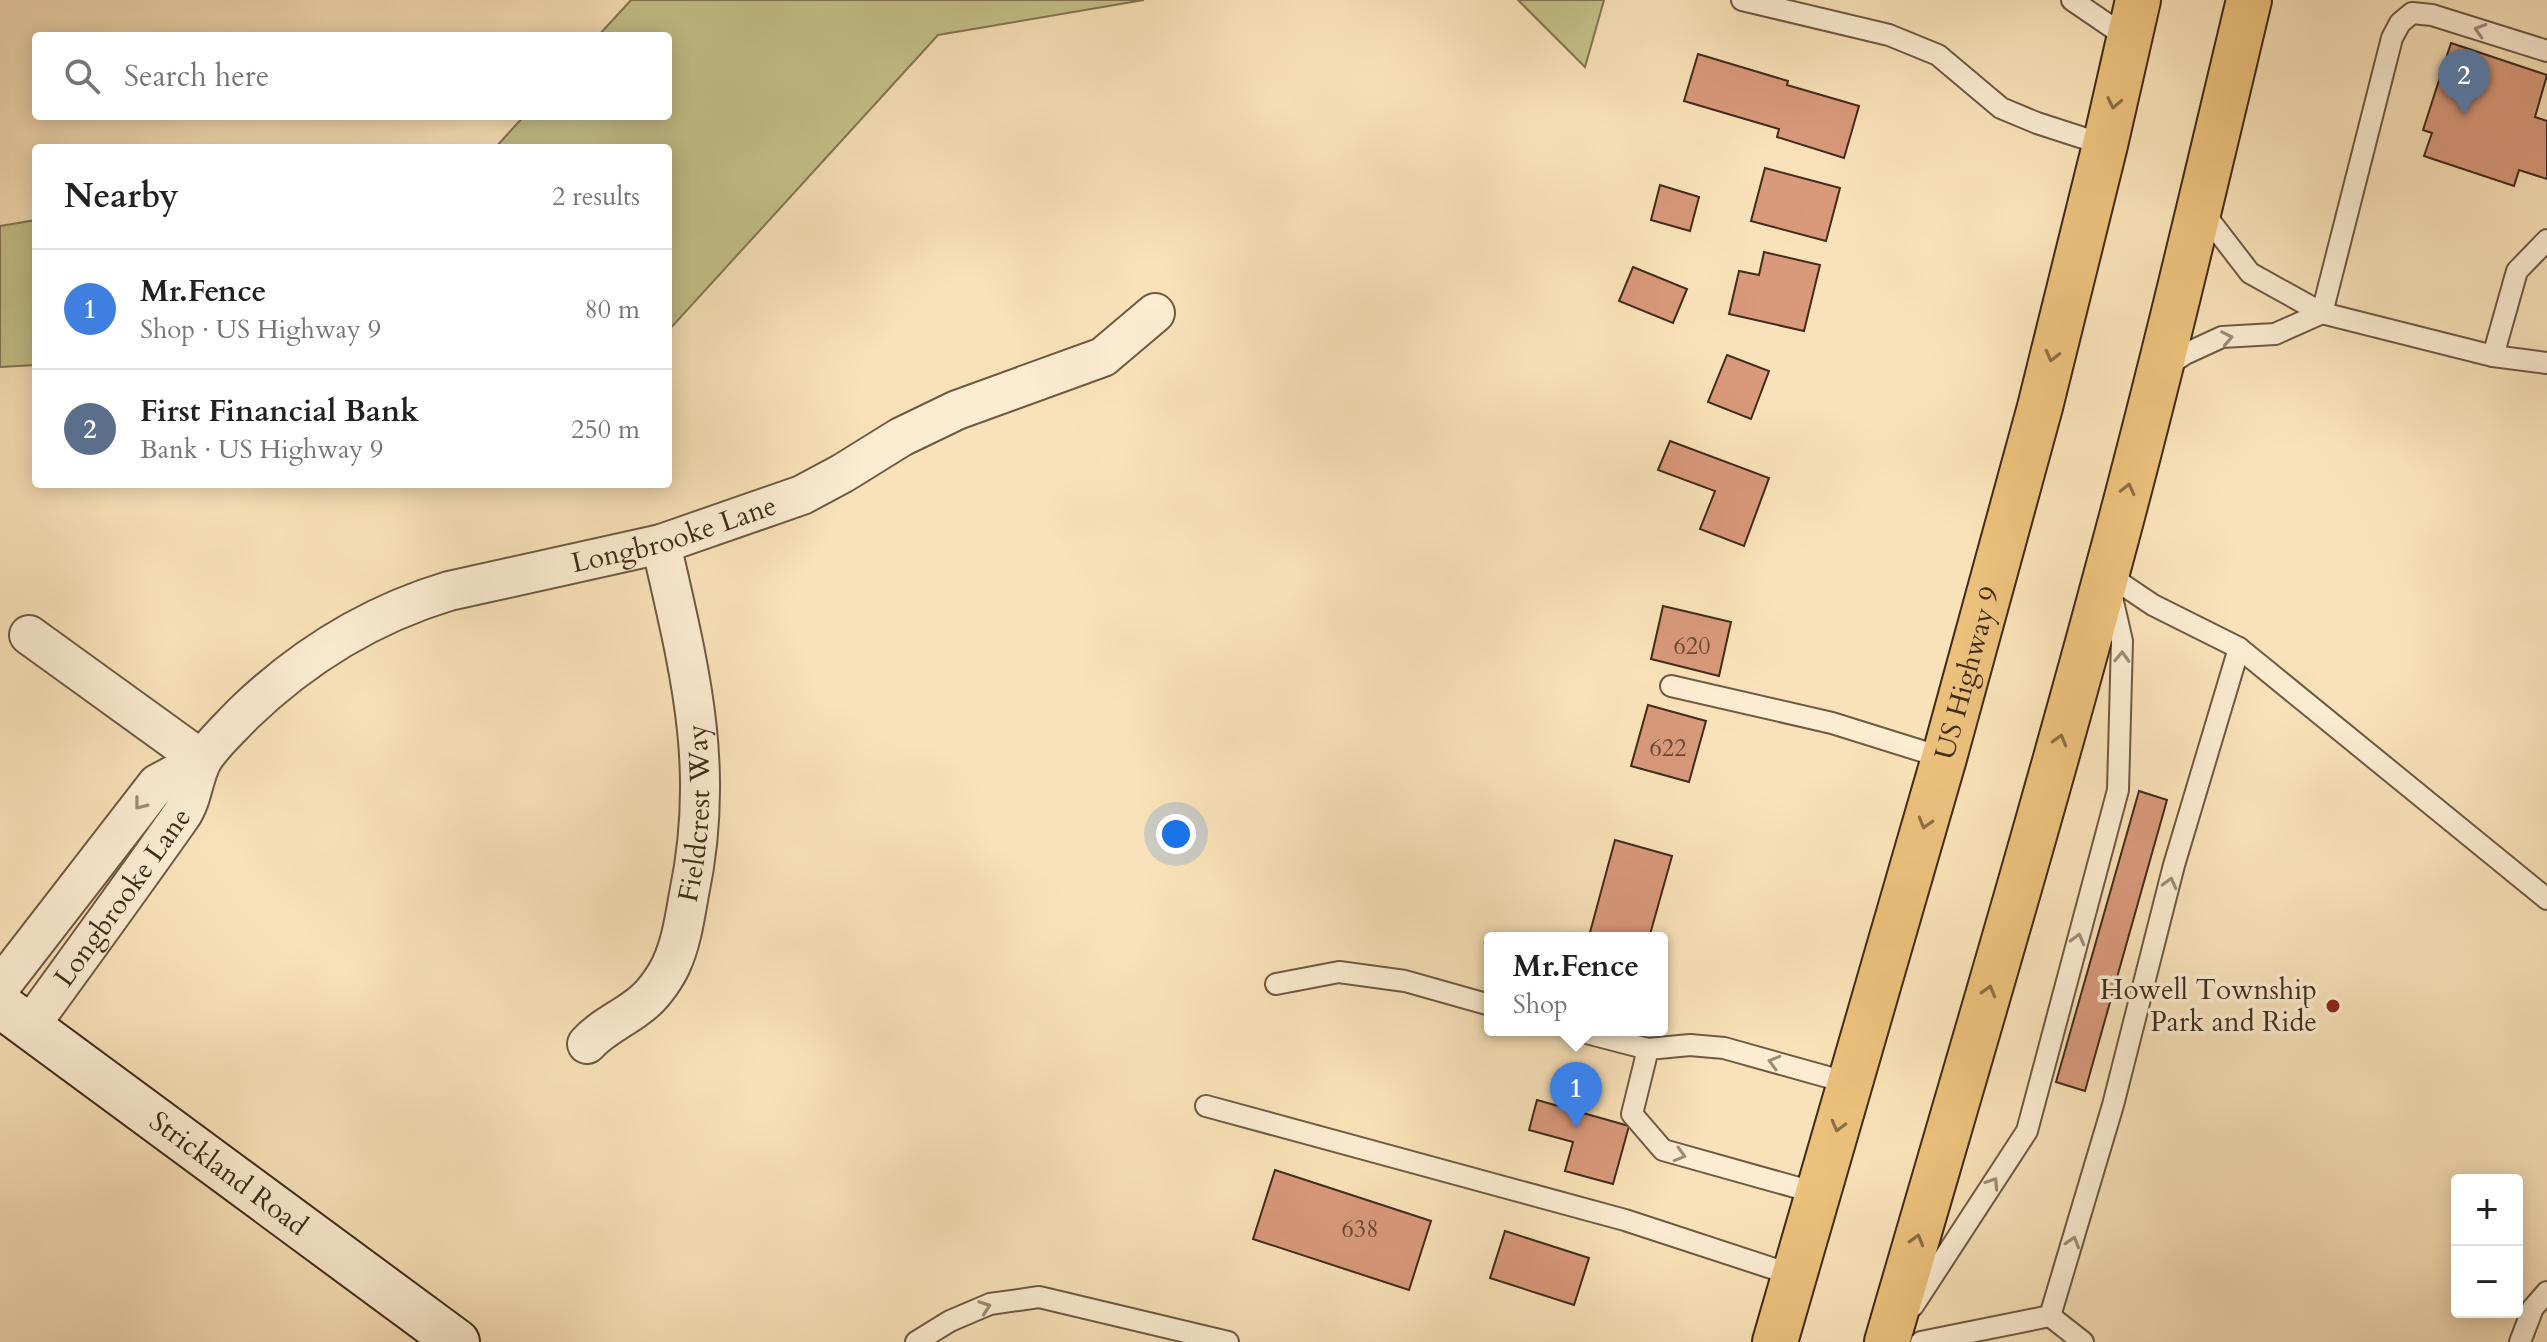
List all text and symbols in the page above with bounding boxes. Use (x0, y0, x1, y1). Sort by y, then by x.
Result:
one-way arrow (2474, 23, 2487, 39)
search box (32, 32, 672, 120)
pin: 2 (2438, 49, 2490, 115)
icon: search (60, 54, 104, 98)
text: Search here (124, 56, 269, 97)
one-way arrow (2106, 96, 2123, 110)
text: Nearby (64, 173, 179, 219)
text: 2 results (552, 179, 640, 214)
text: Mr.Fence (140, 271, 266, 312)
text: 1 (83, 292, 97, 327)
text: 80 m (584, 292, 640, 327)
text: Shop · US Highway 9 (140, 312, 381, 347)
one-way arrow (2220, 331, 2233, 348)
one-way arrow (2045, 348, 2062, 362)
text: First Financial Bank (140, 391, 419, 432)
text: 2 (83, 412, 97, 447)
text: 250 m (571, 412, 640, 447)
text: Bank · US Highway 9 (140, 432, 383, 467)
one-way arrow (2119, 483, 2136, 497)
street label: Longbrooke Lane (568, 486, 781, 582)
street label: US Highway 9 (1925, 582, 2009, 764)
house number: 620 (1674, 630, 1710, 663)
one-way arrow (2113, 650, 2130, 663)
street label: Fieldcrest Way (669, 722, 719, 905)
house number: 622 (1650, 732, 1686, 765)
one-way arrow (2051, 734, 2068, 748)
one-way arrow (136, 795, 150, 810)
street label: Longbrooke Lane (45, 800, 200, 995)
your location (1156, 814, 1196, 854)
one-way arrow (1918, 815, 1934, 829)
one-way arrow (2160, 876, 2177, 890)
popup (1484, 932, 1668, 1036)
one-way arrow (2068, 933, 2085, 947)
text: Mr.Fence (1513, 946, 1639, 987)
place label: Howell Township Park and Ride (2100, 971, 2317, 1041)
one-way arrow (1980, 984, 1996, 998)
text: Shop (1513, 987, 1568, 1022)
marker: Howell Township Park and Ride (2324, 997, 2342, 1015)
one-way arrow (1767, 1055, 1781, 1071)
pin: 1 (1550, 1062, 1602, 1128)
street label: Strickland Road (142, 1103, 316, 1245)
one-way arrow (1830, 1119, 1847, 1133)
one-way arrow (1672, 1146, 1686, 1162)
map controls (2451, 1174, 2523, 1318)
button: + (2451, 1174, 2523, 1246)
one-way arrow (1984, 1177, 1999, 1191)
house number: 638 (1342, 1213, 1378, 1246)
one-way arrow (1908, 1234, 1924, 1248)
one-way arrow (2064, 1235, 2080, 1249)
button: − (2451, 1246, 2523, 1318)
one-way arrow (977, 1301, 991, 1317)

